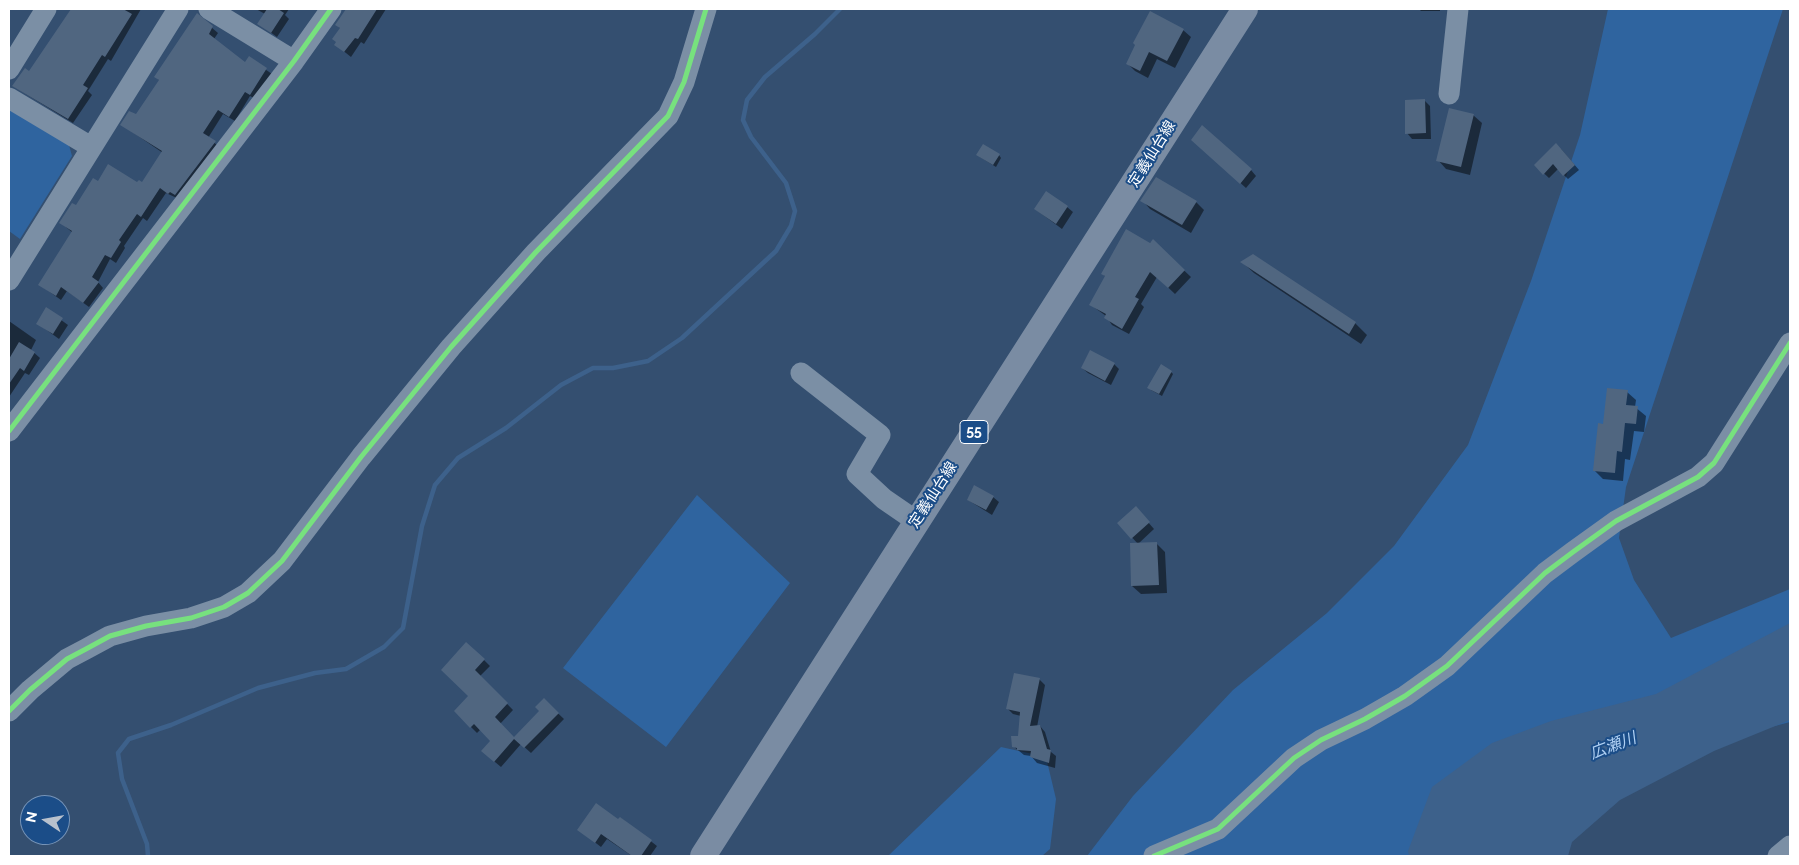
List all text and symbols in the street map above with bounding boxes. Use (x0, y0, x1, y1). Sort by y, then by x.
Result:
street label: 定義仙台線 (1124, 117, 1180, 191)
road number: 55 (960, 421, 988, 444)
street label: 定義仙台線 (905, 459, 961, 531)
water label: 広瀬川 (1587, 728, 1639, 764)
north arrow (20, 795, 70, 845)
text: N (22, 810, 40, 824)

